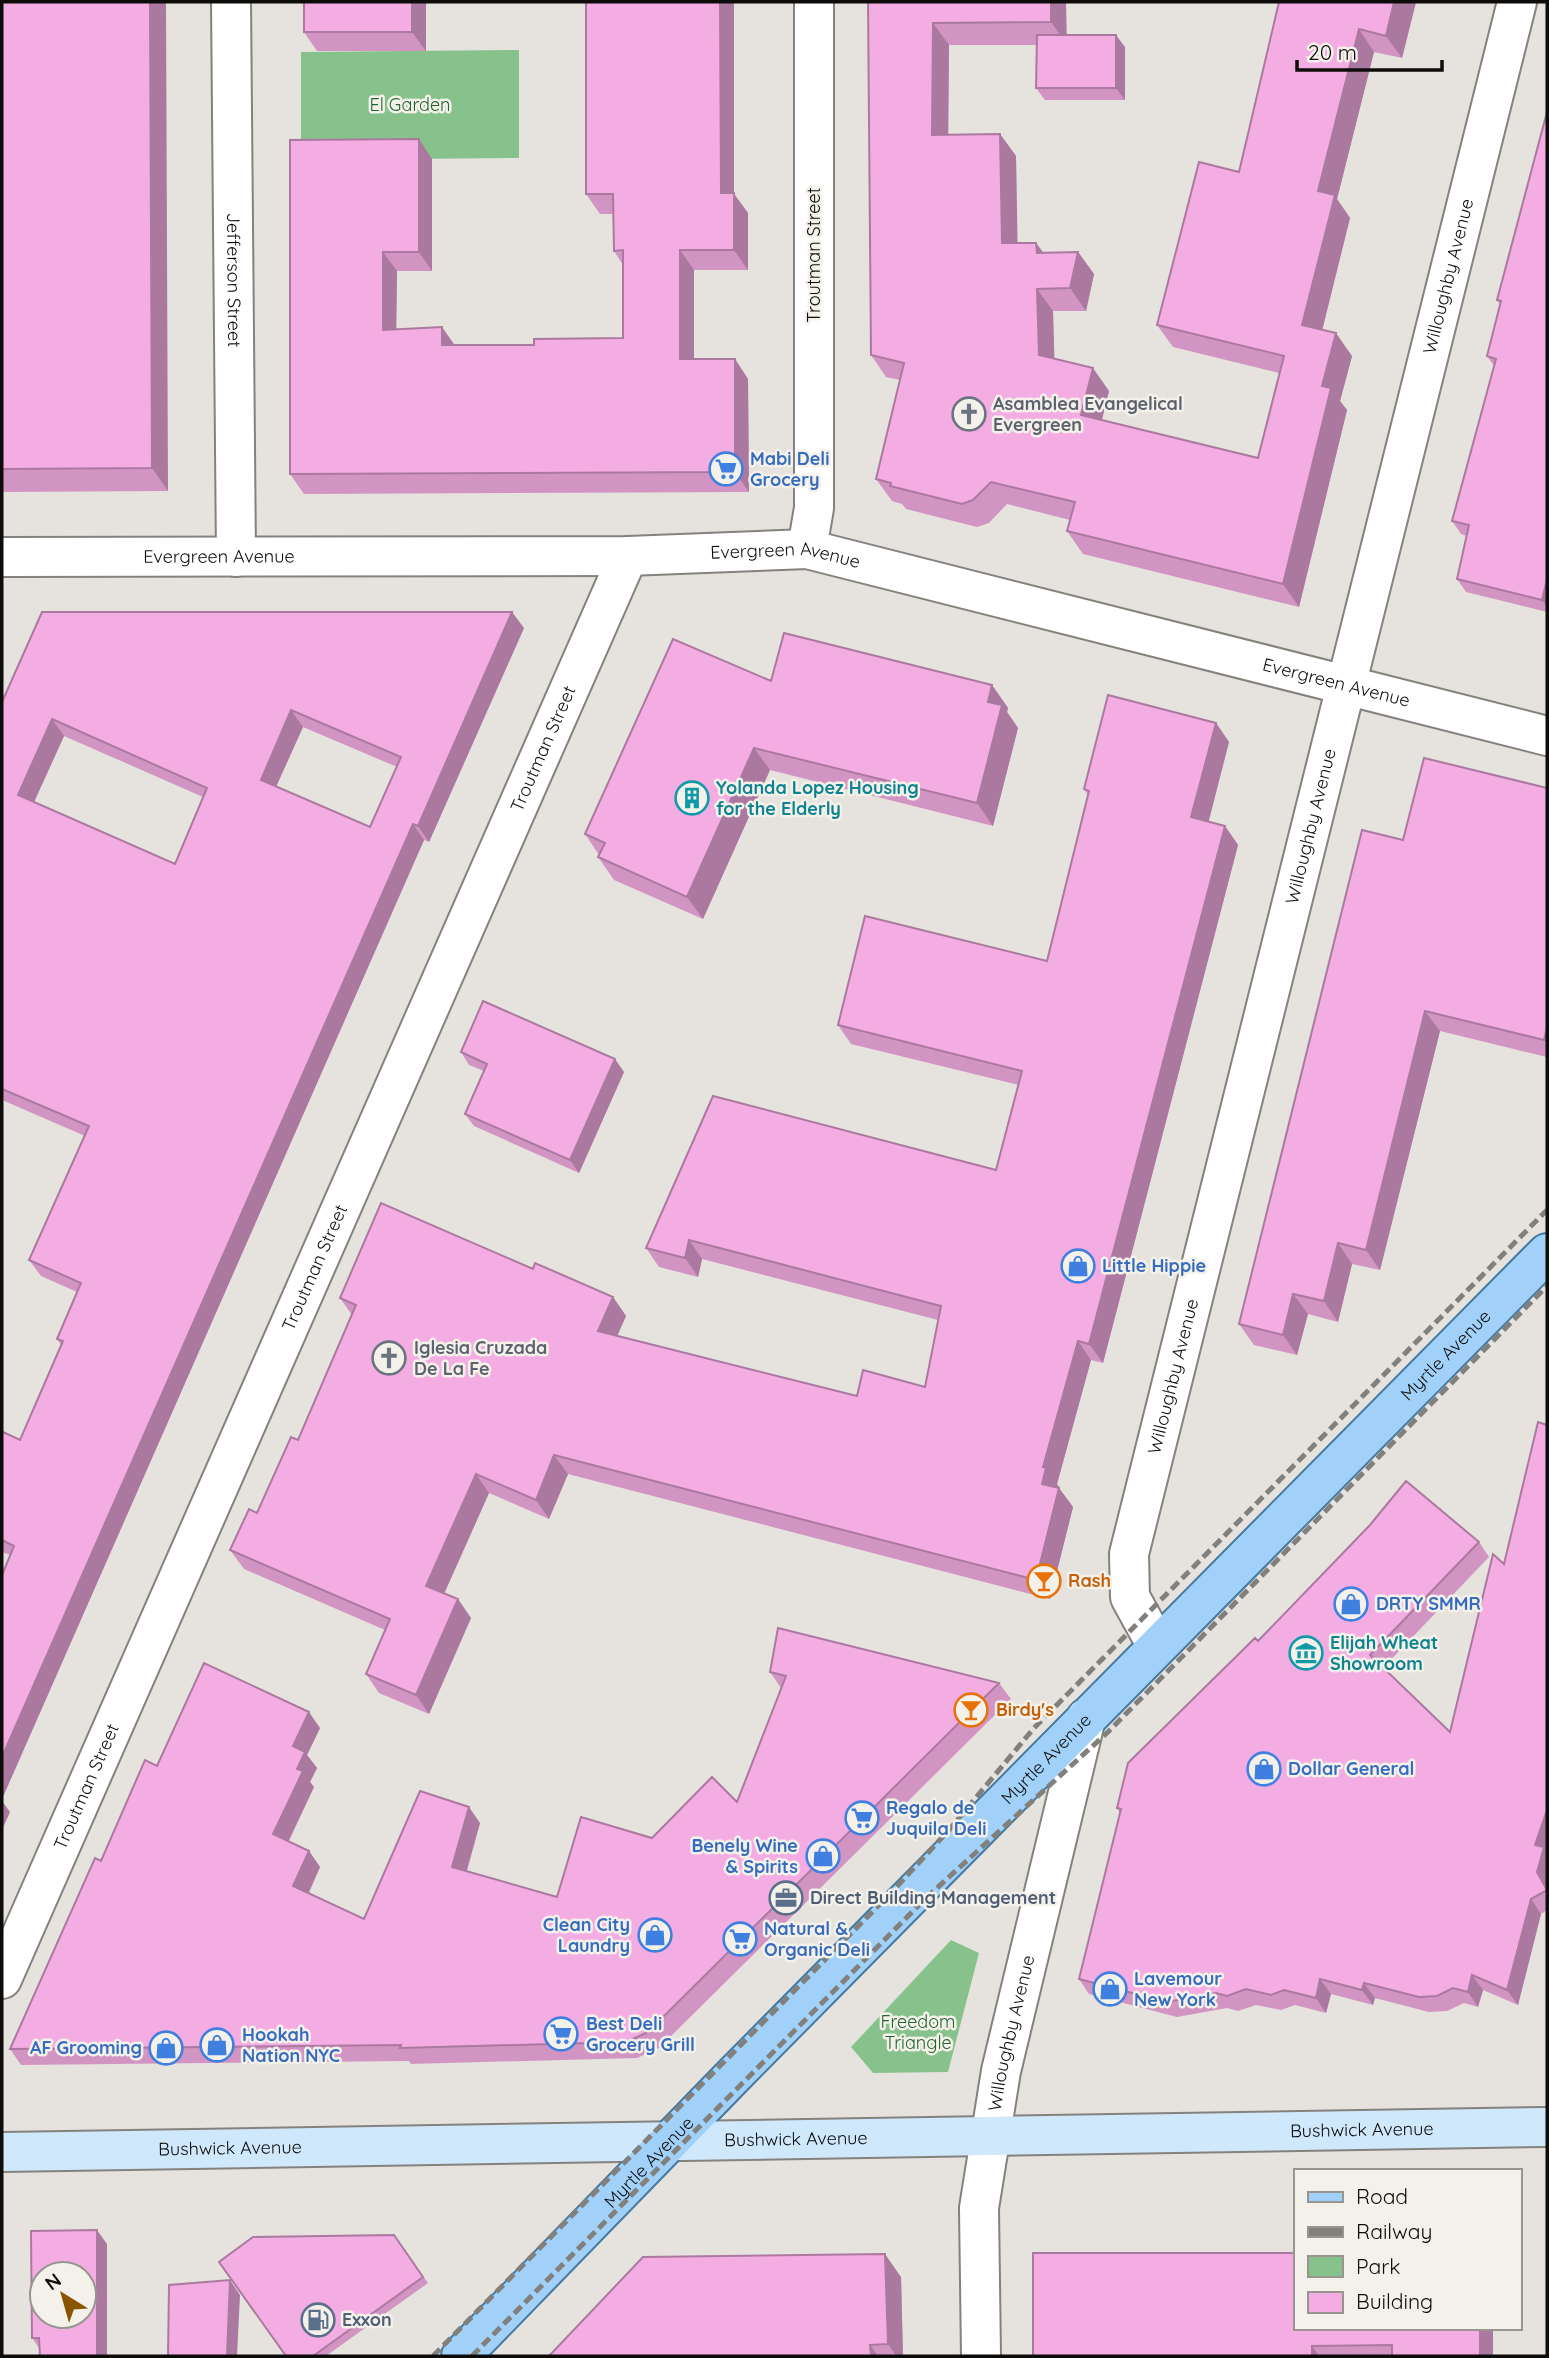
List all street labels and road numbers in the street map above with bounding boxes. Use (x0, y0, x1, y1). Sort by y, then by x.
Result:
street label: Troutman Street (802, 187, 825, 323)
street label: Willoughby Avenue (1417, 196, 1478, 356)
street label: Jefferson Street (222, 213, 246, 347)
street label: Evergreen Avenue (710, 537, 863, 573)
street label: Evergreen Avenue (143, 545, 295, 568)
street label: Evergreen Avenue (1260, 653, 1413, 712)
street label: Troutman Street (505, 682, 581, 815)
street label: Willoughby Avenue (1280, 746, 1341, 906)
street label: Troutman Street (277, 1201, 352, 1334)
street label: Willoughby Avenue (1142, 1296, 1203, 1456)
street label: Myrtle Avenue (1395, 1305, 1495, 1405)
street label: Myrtle Avenue (996, 1708, 1096, 1809)
street label: Troutman Street (48, 1720, 124, 1853)
street label: Willoughby Avenue (983, 1953, 1040, 2113)
street label: Myrtle Avenue (599, 2111, 698, 2213)
street label: Bushwick Avenue (1290, 2117, 1434, 2142)
street label: Bushwick Avenue (724, 2126, 868, 2151)
street label: Bushwick Avenue (158, 2135, 302, 2160)

